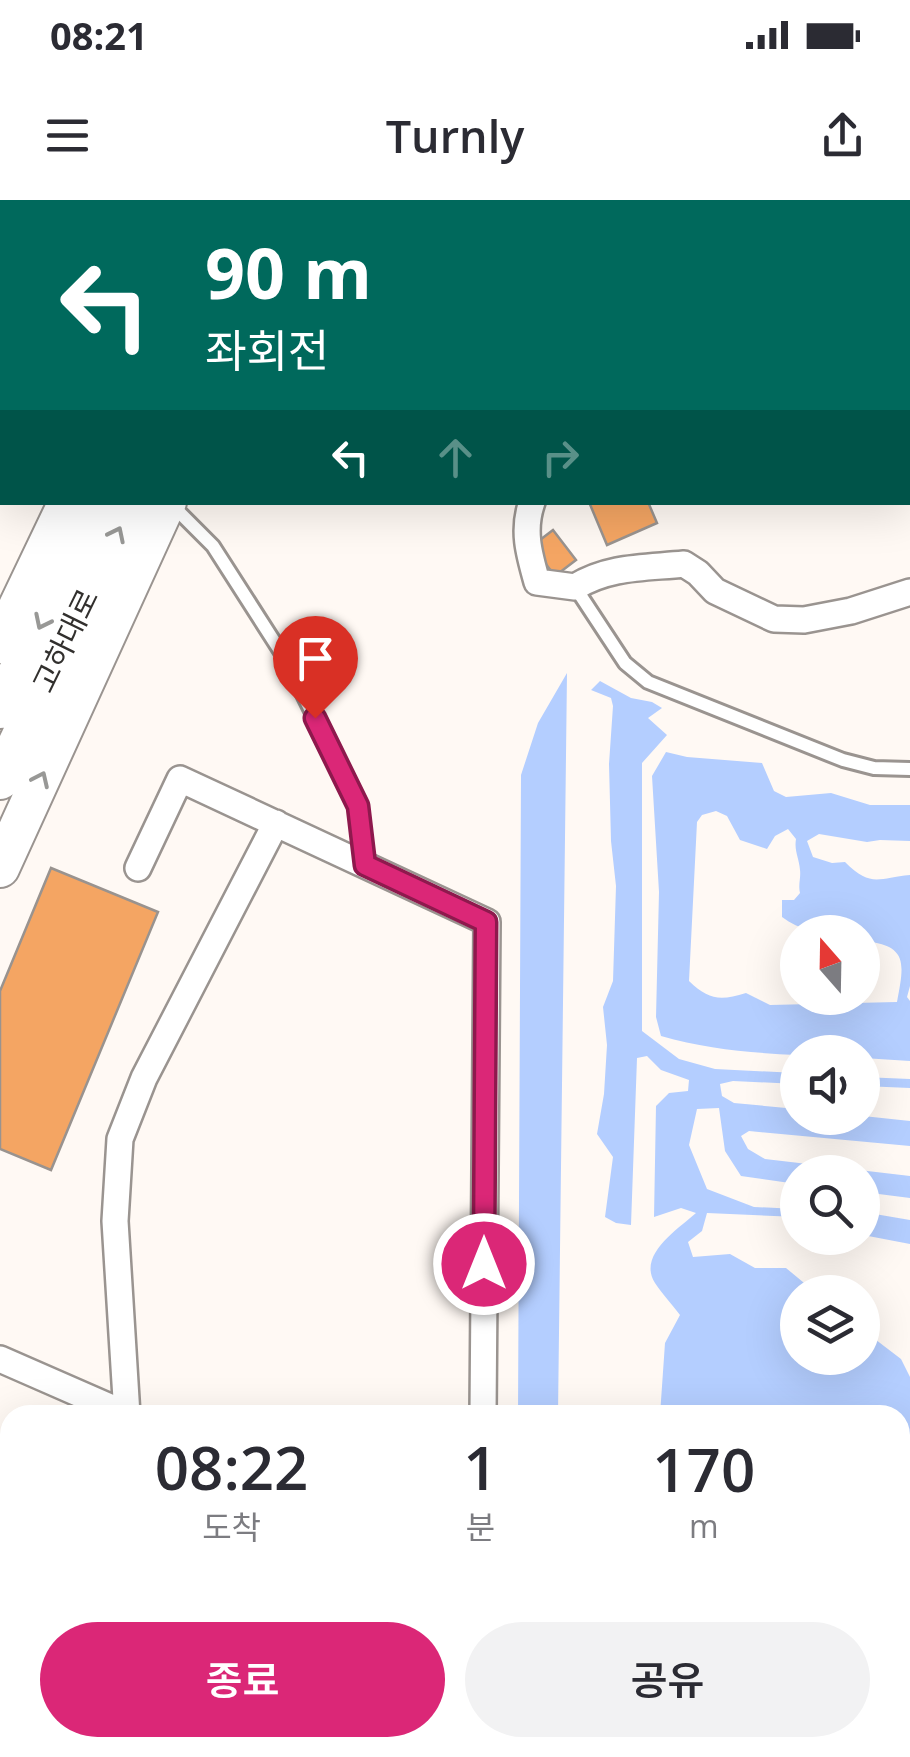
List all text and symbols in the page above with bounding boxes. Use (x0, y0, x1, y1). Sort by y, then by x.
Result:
text: 08:21 (50, 9, 148, 61)
text: Turnly (386, 105, 524, 166)
icon: menu (40, 108, 95, 163)
icon: share (815, 108, 870, 163)
text: 90 m (205, 224, 372, 320)
icon: left (40, 240, 170, 370)
text: 좌회전 (205, 319, 329, 380)
icon: left (323, 430, 378, 485)
icon: ahead (428, 430, 483, 485)
icon: right (533, 430, 588, 485)
one-way arrow (105, 527, 125, 545)
street label: 고하대로 (22, 582, 107, 699)
one-way arrow (34, 612, 54, 630)
pin (273, 616, 358, 719)
icon: arrive (288, 631, 343, 686)
one-way arrow (29, 771, 49, 789)
north arrow (780, 915, 880, 1015)
map controls (780, 915, 880, 1375)
button: sound (780, 1035, 880, 1135)
button: search (780, 1155, 880, 1255)
position arrow (432, 1212, 536, 1316)
button: layers (780, 1275, 880, 1375)
text: 08:22 (155, 1426, 308, 1508)
text: 1 (463, 1426, 498, 1508)
text: 170 (652, 1428, 755, 1510)
text: m (689, 1504, 719, 1547)
text: 도착 (202, 1505, 261, 1548)
text: 분 (466, 1505, 495, 1548)
button: 종료 (40, 1622, 445, 1737)
button: 공유 (465, 1622, 870, 1737)

